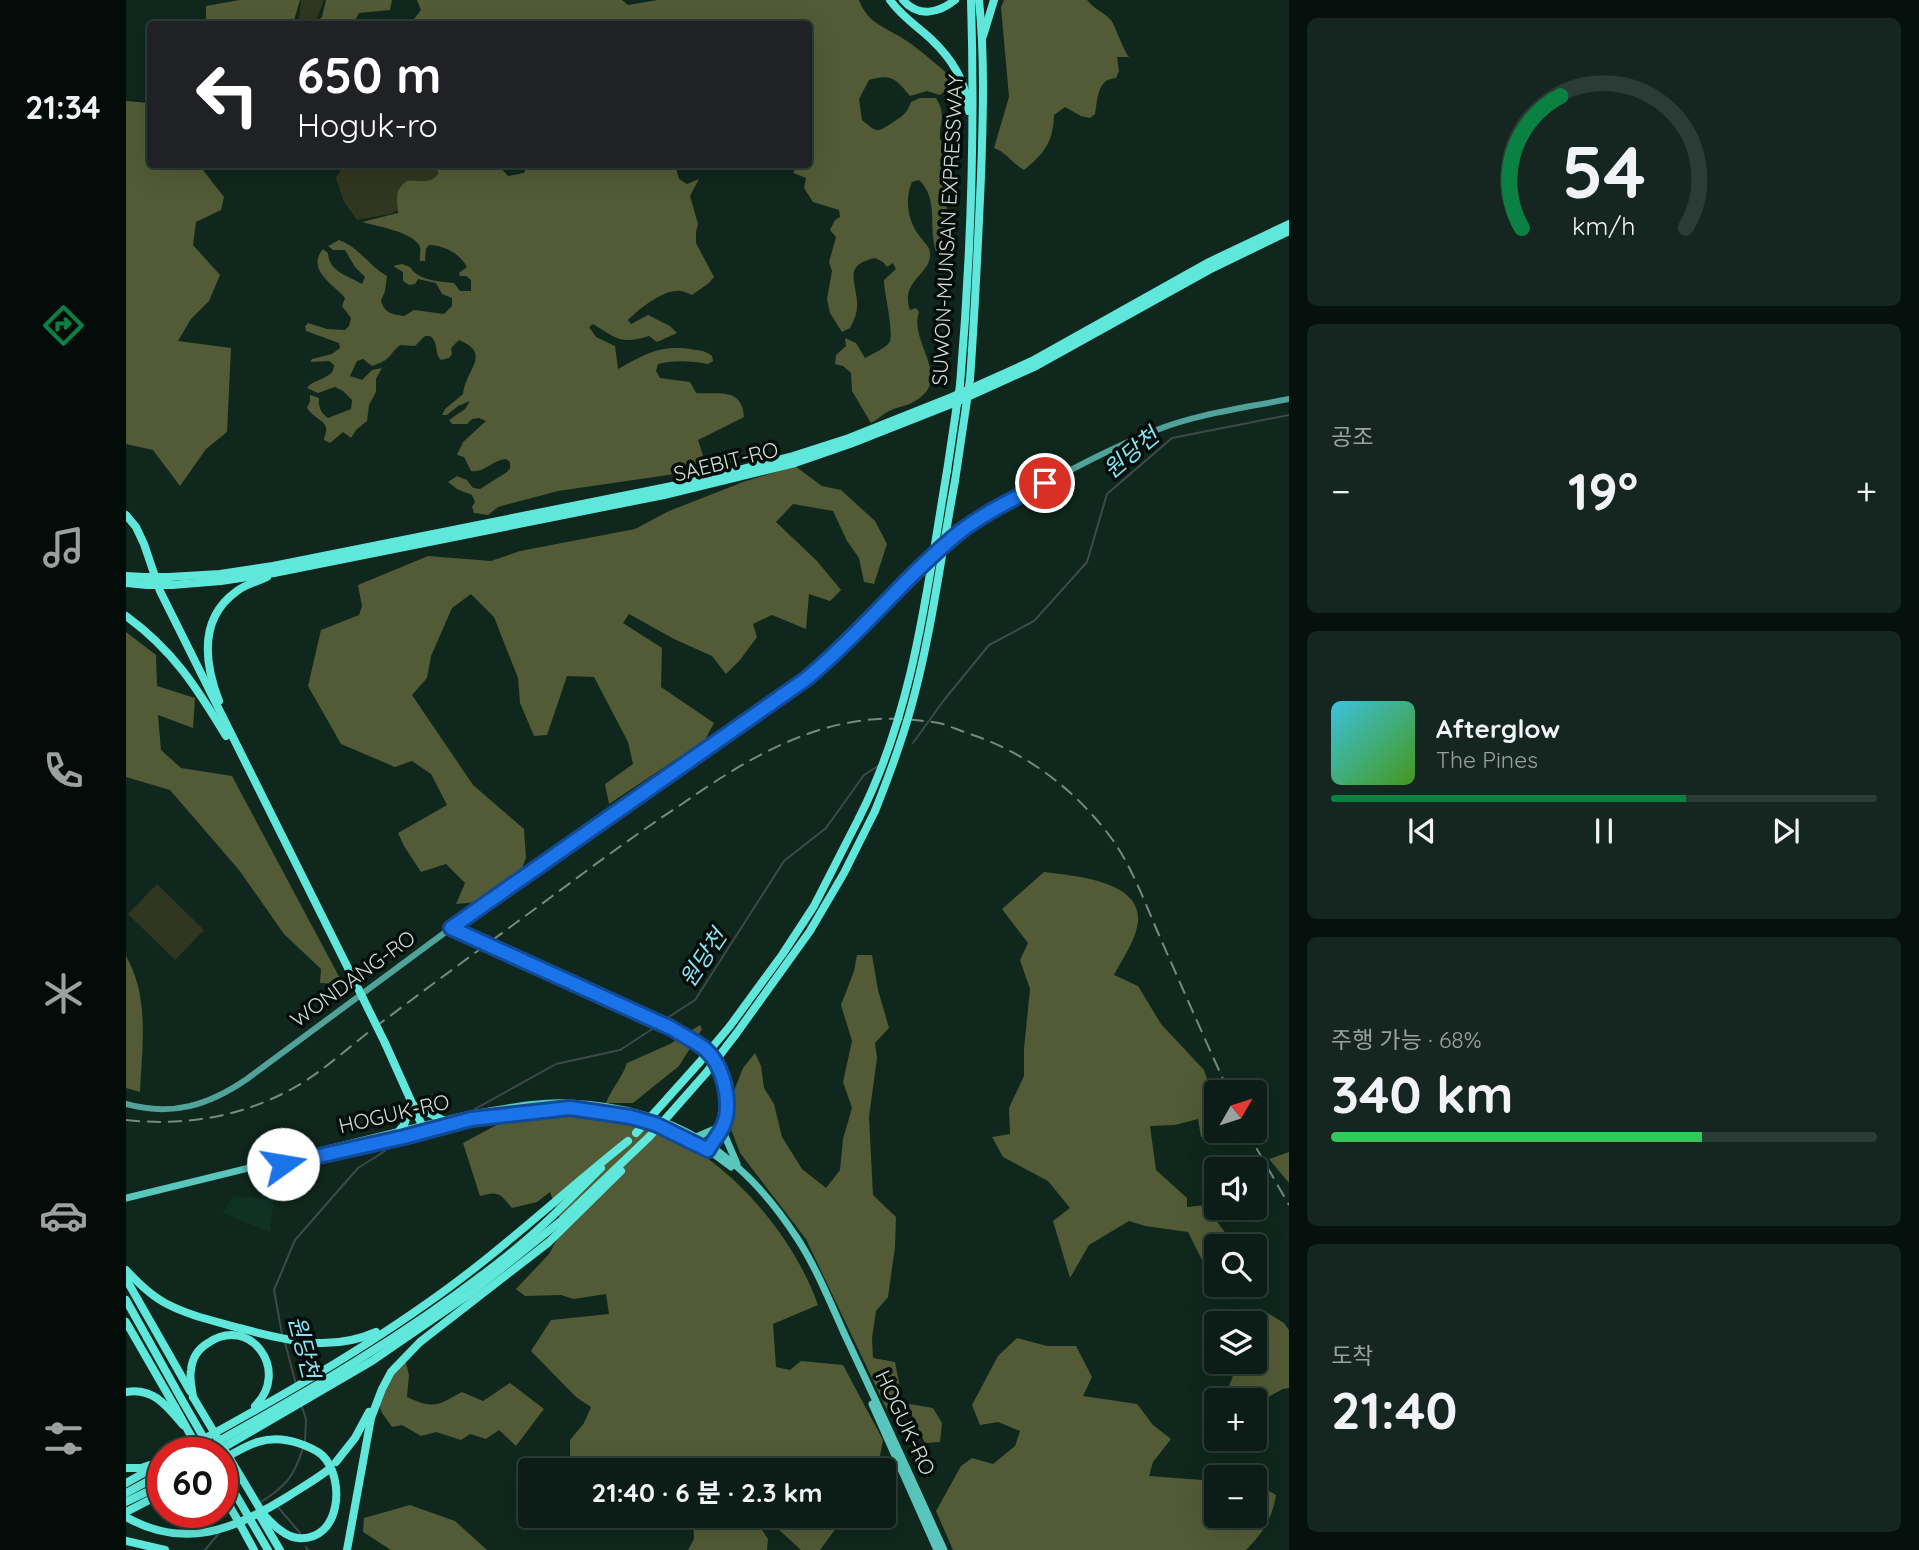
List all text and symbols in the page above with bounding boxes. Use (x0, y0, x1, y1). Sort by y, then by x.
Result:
text: 650 m (297, 44, 441, 105)
icon: left (182, 49, 273, 140)
street label: SUWON-MUNSAN EXPRESSWAY (926, 73, 968, 386)
text: 21:34 (25, 87, 101, 127)
text: Hoguk-ro (297, 105, 438, 145)
text: 54 (1562, 126, 1646, 217)
text: km/h (1572, 210, 1636, 241)
icon: directions (39, 301, 88, 350)
water label: 원당천 (1097, 419, 1166, 484)
text: 공조 (1331, 422, 1373, 451)
street label: SAEBIT-RO (671, 435, 781, 487)
pin (1015, 453, 1075, 513)
text: 19° (1568, 458, 1638, 523)
icon: arrive (1026, 464, 1064, 502)
text: − (1331, 467, 1351, 515)
text: + (1856, 467, 1877, 515)
icon: music (39, 523, 88, 572)
text: Afterglow (1436, 712, 1560, 745)
text: The Pines (1436, 745, 1538, 774)
icon: phone (39, 746, 88, 795)
icon: previous (1403, 812, 1441, 850)
icon: pause (1585, 812, 1623, 850)
icon: next (1767, 812, 1805, 850)
water label: 원당천 (673, 921, 734, 992)
street label: WONDANG-RO (285, 924, 420, 1032)
icon: climate (39, 969, 88, 1018)
text: 주행 가능 · 68% (1331, 1025, 1482, 1054)
text: 340 km (1331, 1061, 1514, 1126)
north arrow (1204, 1080, 1267, 1143)
map controls (1204, 1080, 1267, 1528)
street label: HOGUK-RO (336, 1088, 452, 1138)
position arrow (246, 1127, 320, 1201)
button: sound (1204, 1157, 1267, 1220)
icon: car (39, 1191, 88, 1240)
button: search (1204, 1234, 1267, 1297)
button: layers (1204, 1311, 1267, 1374)
water label: 원당천 (283, 1313, 327, 1384)
text: 도착 (1331, 1341, 1373, 1370)
street label: HOGUK-RO (870, 1366, 942, 1479)
text: 21:40 (1331, 1377, 1458, 1442)
button: + (1204, 1388, 1267, 1451)
icon: filters (39, 1414, 88, 1463)
speed limit sign: 60 (147, 1437, 238, 1528)
button: − (1204, 1465, 1267, 1528)
text: 21:40 · 6 분 · 2.3 km (592, 1476, 822, 1509)

